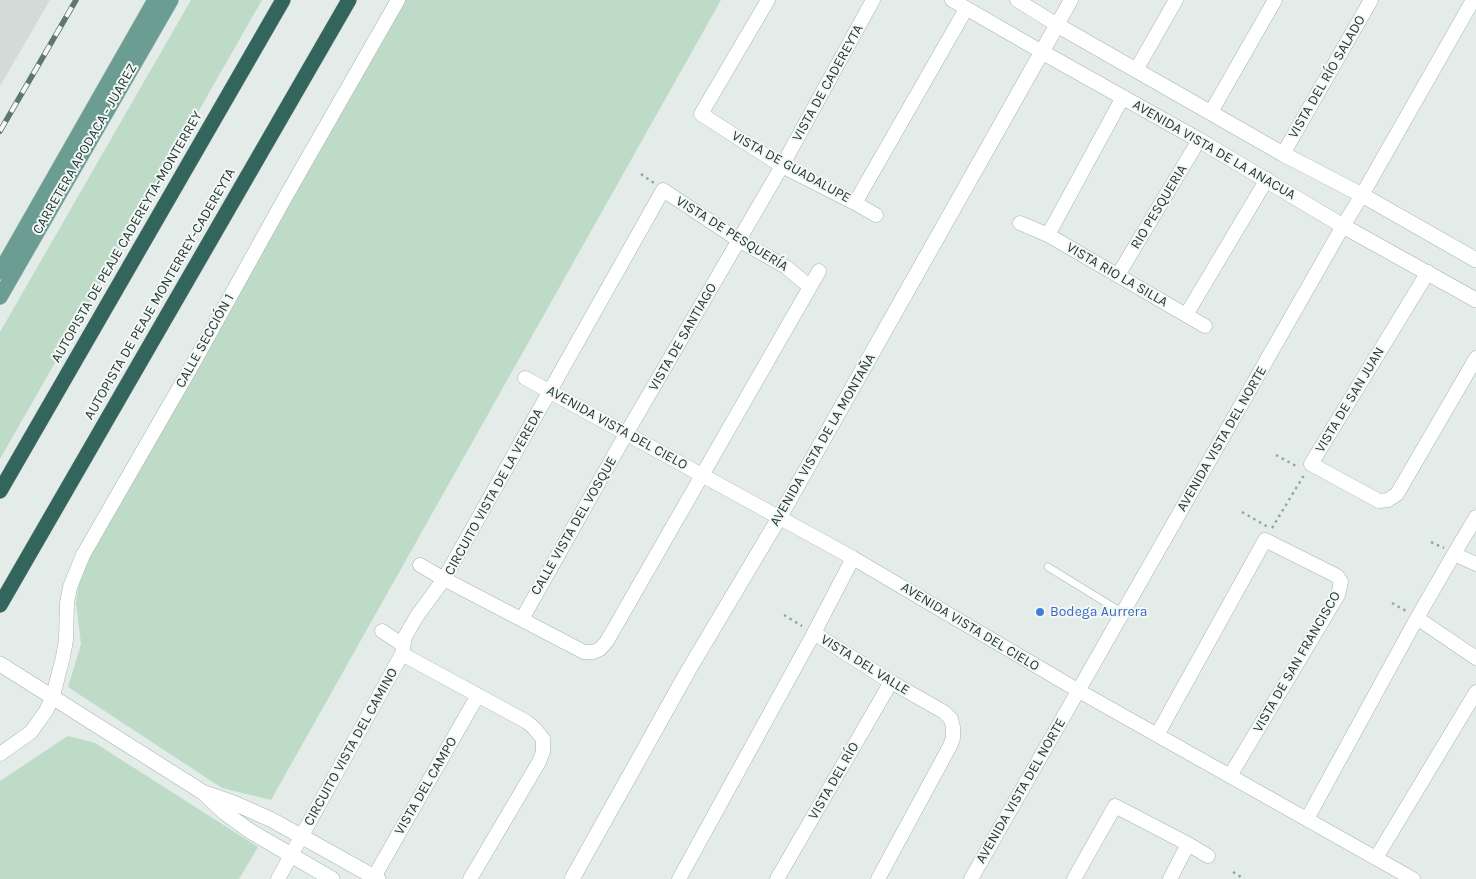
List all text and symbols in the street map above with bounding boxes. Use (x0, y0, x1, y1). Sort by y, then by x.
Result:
street label: VISTA DEL RÍO SALADO (1285, 12, 1369, 142)
street label: VISTA DE CADEREYTA (789, 22, 867, 144)
street label: CARRETERA APODACA - JUAREZ (29, 61, 141, 237)
street label: AVENIDA VISTA DE LA ANACUA (1130, 96, 1298, 204)
street label: AUTOPISTA DE PEAJE CADEREYTA-MONTERREY (48, 108, 206, 366)
street label: VISTA DE GUADALUPE (729, 127, 853, 207)
street label: RIO PESQUERIA (1127, 162, 1191, 252)
street label: AUTOPISTA DE PEAJE MONTERREY-CADEREYTA (81, 165, 239, 423)
street label: VISTA DE PESQUERÍA (673, 193, 791, 275)
street label: VISTA RIO LA SILLA (1063, 239, 1171, 311)
street label: VISTA DE SANTIAGO (645, 280, 721, 394)
street label: CALLE SECCIÓN 1 (172, 291, 238, 391)
street label: VISTA DE SAN JUAN (1312, 344, 1388, 456)
street label: AVENIDA VISTA DE LA MONTAÑA (767, 351, 879, 529)
street label: AVENIDA VISTA DEL NORTE (1174, 364, 1270, 514)
street label: AVENIDA VISTA DEL CIELO (544, 382, 690, 474)
street label: CIRCUITO VISTA DE LA VEREDA (441, 406, 547, 578)
street label: CALLE VISTA DEL VOSQUE (527, 454, 621, 598)
street label: AVENIDA VISTA DEL CIELO (898, 579, 1042, 675)
street label: VISTA DE SAN FRANCISCO (1250, 589, 1344, 735)
place label: Bodega Aurrera (1050, 604, 1147, 620)
marker: Bodega Aurrera (1034, 606, 1046, 618)
street label: VISTA DEL VALLE (818, 631, 912, 699)
street label: CIRCUITO VISTA DEL CAMINO (300, 665, 402, 829)
street label: AVENIDA VISTA DEL NORTE (973, 716, 1069, 866)
street label: VISTA DEL CAMPO (391, 734, 461, 838)
street label: VISTA DEL RÍO (805, 739, 863, 823)

